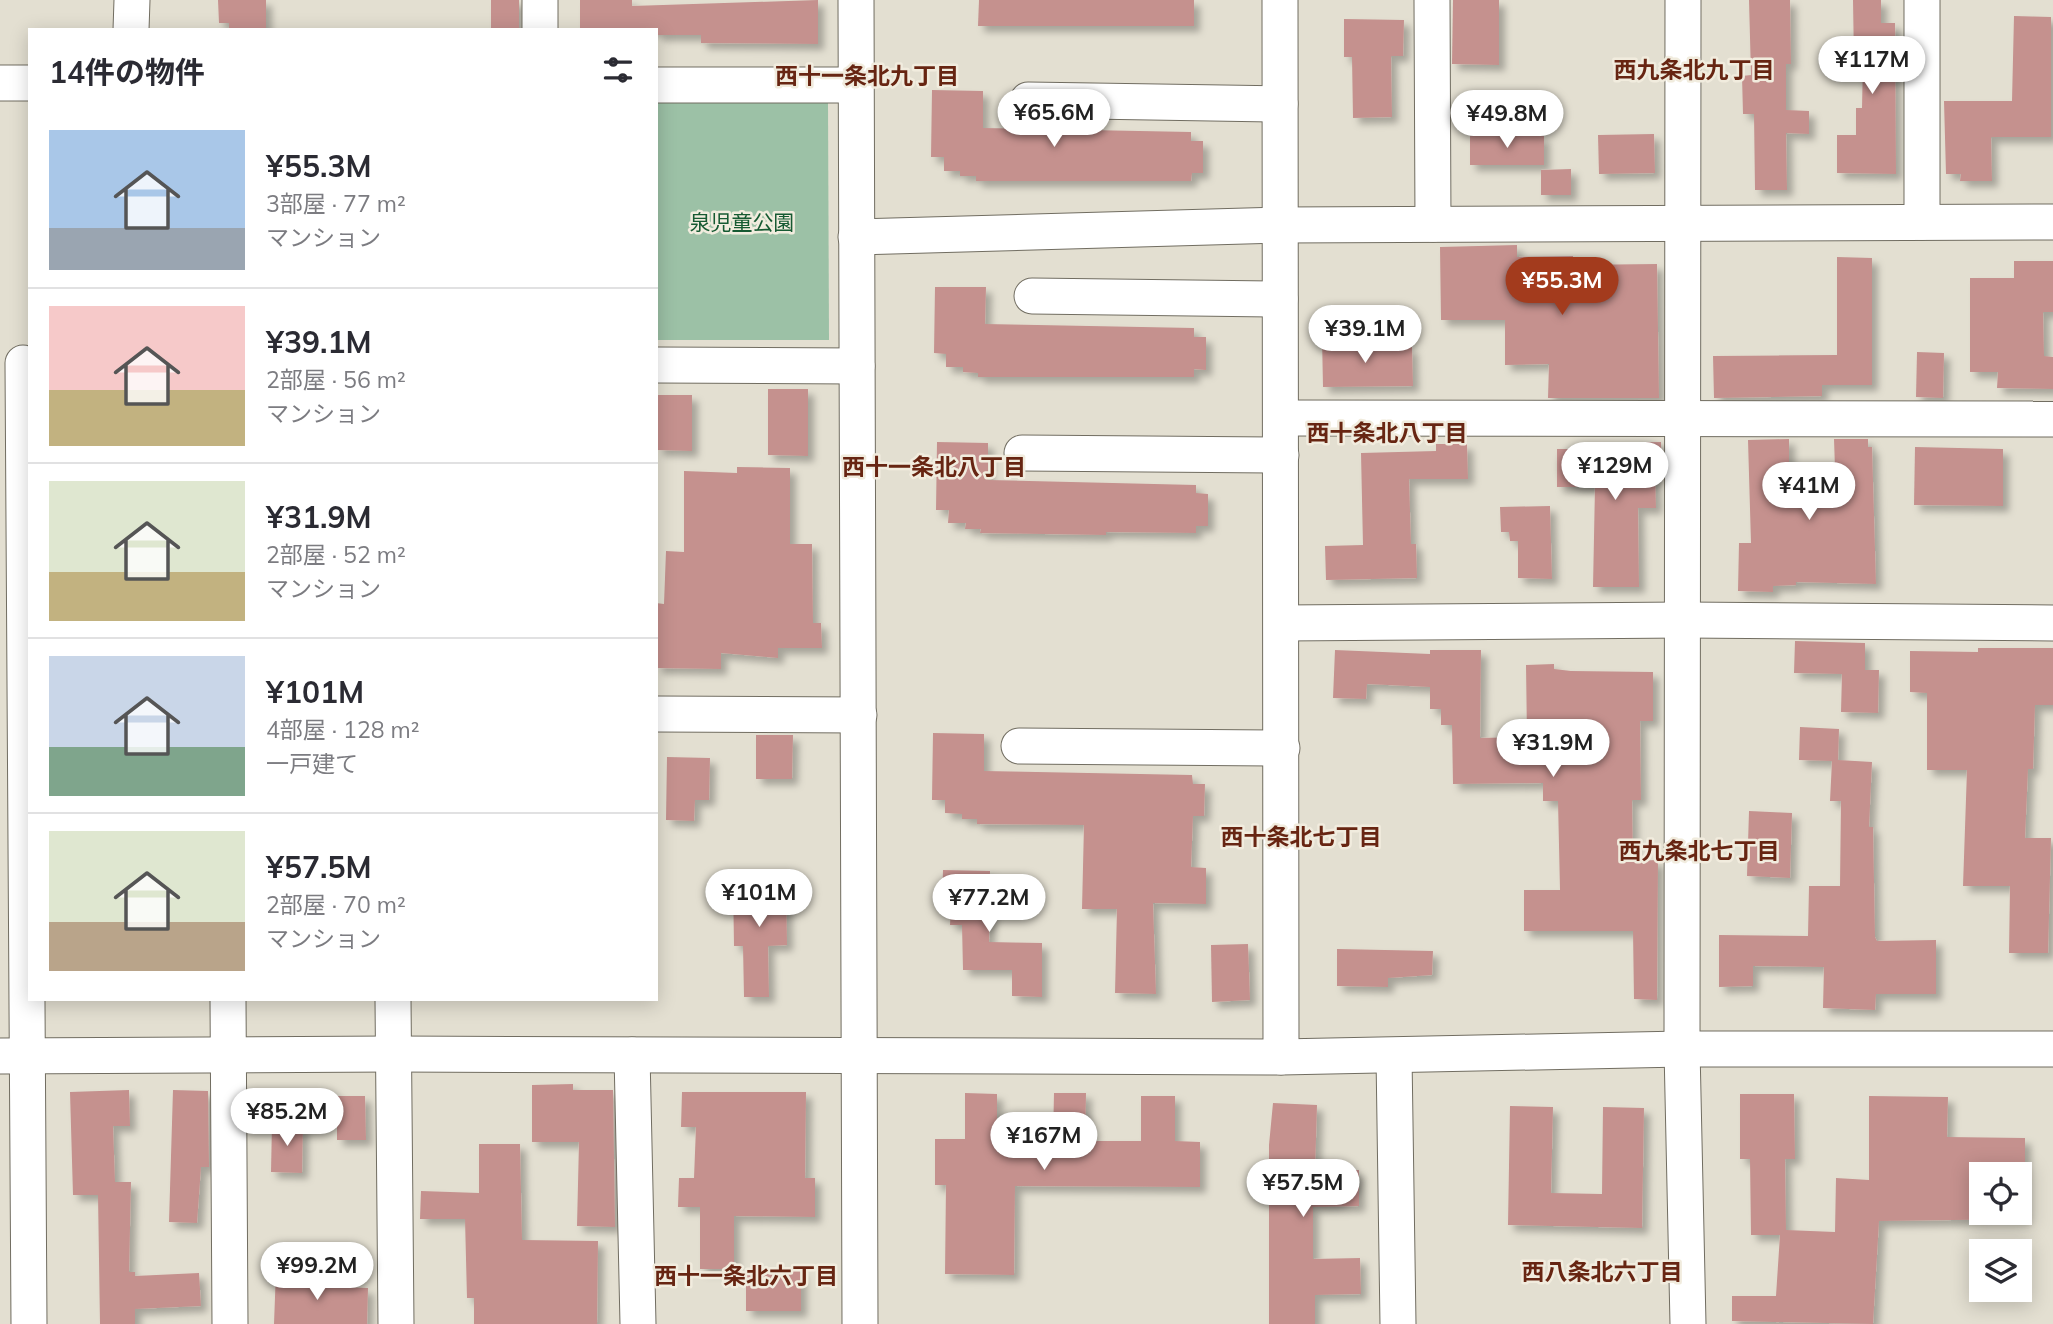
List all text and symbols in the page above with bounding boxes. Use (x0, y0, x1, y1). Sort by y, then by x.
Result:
pin: ¥117M (1823, 36, 1921, 96)
text: ¥117M (1834, 44, 1910, 73)
icon: filters (599, 51, 637, 89)
text: 14件の物件 (49, 53, 205, 91)
district label: 西九条北九丁目 (1614, 55, 1775, 84)
district label: 西十一条北九丁目 (775, 61, 959, 90)
pin: ¥65.6M (997, 90, 1111, 149)
pin: ¥49.8M (1450, 90, 1564, 150)
text: ¥65.6M (1014, 97, 1094, 126)
text: ¥49.8M (1467, 98, 1547, 127)
text: ¥55.3M (266, 147, 372, 185)
icon: home (105, 158, 189, 242)
text: 3部屋 · 77 m² (266, 189, 406, 218)
park label: 泉児童公園 (690, 209, 795, 235)
text: マンション (266, 223, 381, 252)
pin: ¥55.3M (1505, 258, 1619, 317)
text: ¥55.3M (1522, 265, 1602, 294)
pin: ¥39.1M (1308, 306, 1422, 365)
text: ¥39.1M (1325, 313, 1405, 342)
text: ¥39.1M (266, 323, 372, 361)
icon: home (105, 334, 189, 418)
text: 2部屋 · 56 m² (266, 365, 406, 394)
text: マンション (266, 399, 381, 428)
district label: 西十条北八丁目 (1307, 418, 1468, 447)
pin: ¥129M (1566, 442, 1664, 502)
text: ¥129M (1577, 450, 1653, 479)
district label: 西十一条北八丁目 (842, 452, 1026, 481)
pin: ¥41M (1768, 462, 1850, 522)
text: ¥41M (1778, 470, 1840, 499)
text: ¥31.9M (266, 498, 372, 536)
icon: home (105, 509, 189, 593)
text: 2部屋 · 52 m² (266, 540, 406, 569)
text: マンション (266, 574, 381, 603)
text: ¥101M (266, 673, 364, 711)
icon: home (105, 684, 189, 768)
text: 4部屋 · 128 m² (266, 715, 419, 744)
pin: ¥31.9M (1496, 720, 1610, 779)
text: ¥31.9M (1513, 727, 1593, 756)
text: 一戸建て (266, 749, 358, 778)
district label: 西十条北七丁目 (1221, 822, 1382, 851)
district label: 西九条北七丁目 (1619, 836, 1780, 865)
text: ¥57.5M (266, 848, 372, 886)
icon: home (105, 859, 189, 943)
pin: ¥101M (710, 870, 808, 929)
pin: ¥77.2M (932, 874, 1046, 934)
text: ¥101M (721, 877, 797, 906)
text: ¥77.2M (949, 882, 1029, 911)
text: 2部屋 · 70 m² (266, 890, 406, 919)
text: マンション (266, 924, 381, 953)
pin: ¥85.2M (230, 1088, 344, 1148)
text: ¥85.2M (247, 1096, 327, 1125)
pin: ¥167M (995, 1112, 1093, 1172)
text: ¥167M (1006, 1120, 1082, 1149)
pin: ¥57.5M (1246, 1160, 1360, 1219)
map controls (1969, 1162, 2032, 1302)
button: locate (1969, 1162, 2032, 1225)
text: ¥57.5M (1263, 1167, 1343, 1196)
button: layers (1969, 1239, 2032, 1302)
pin: ¥99.2M (260, 1242, 374, 1302)
text: ¥99.2M (277, 1250, 357, 1279)
district label: 西八条北六丁目 (1522, 1257, 1683, 1286)
district label: 西十一条北六丁目 (654, 1261, 838, 1290)

